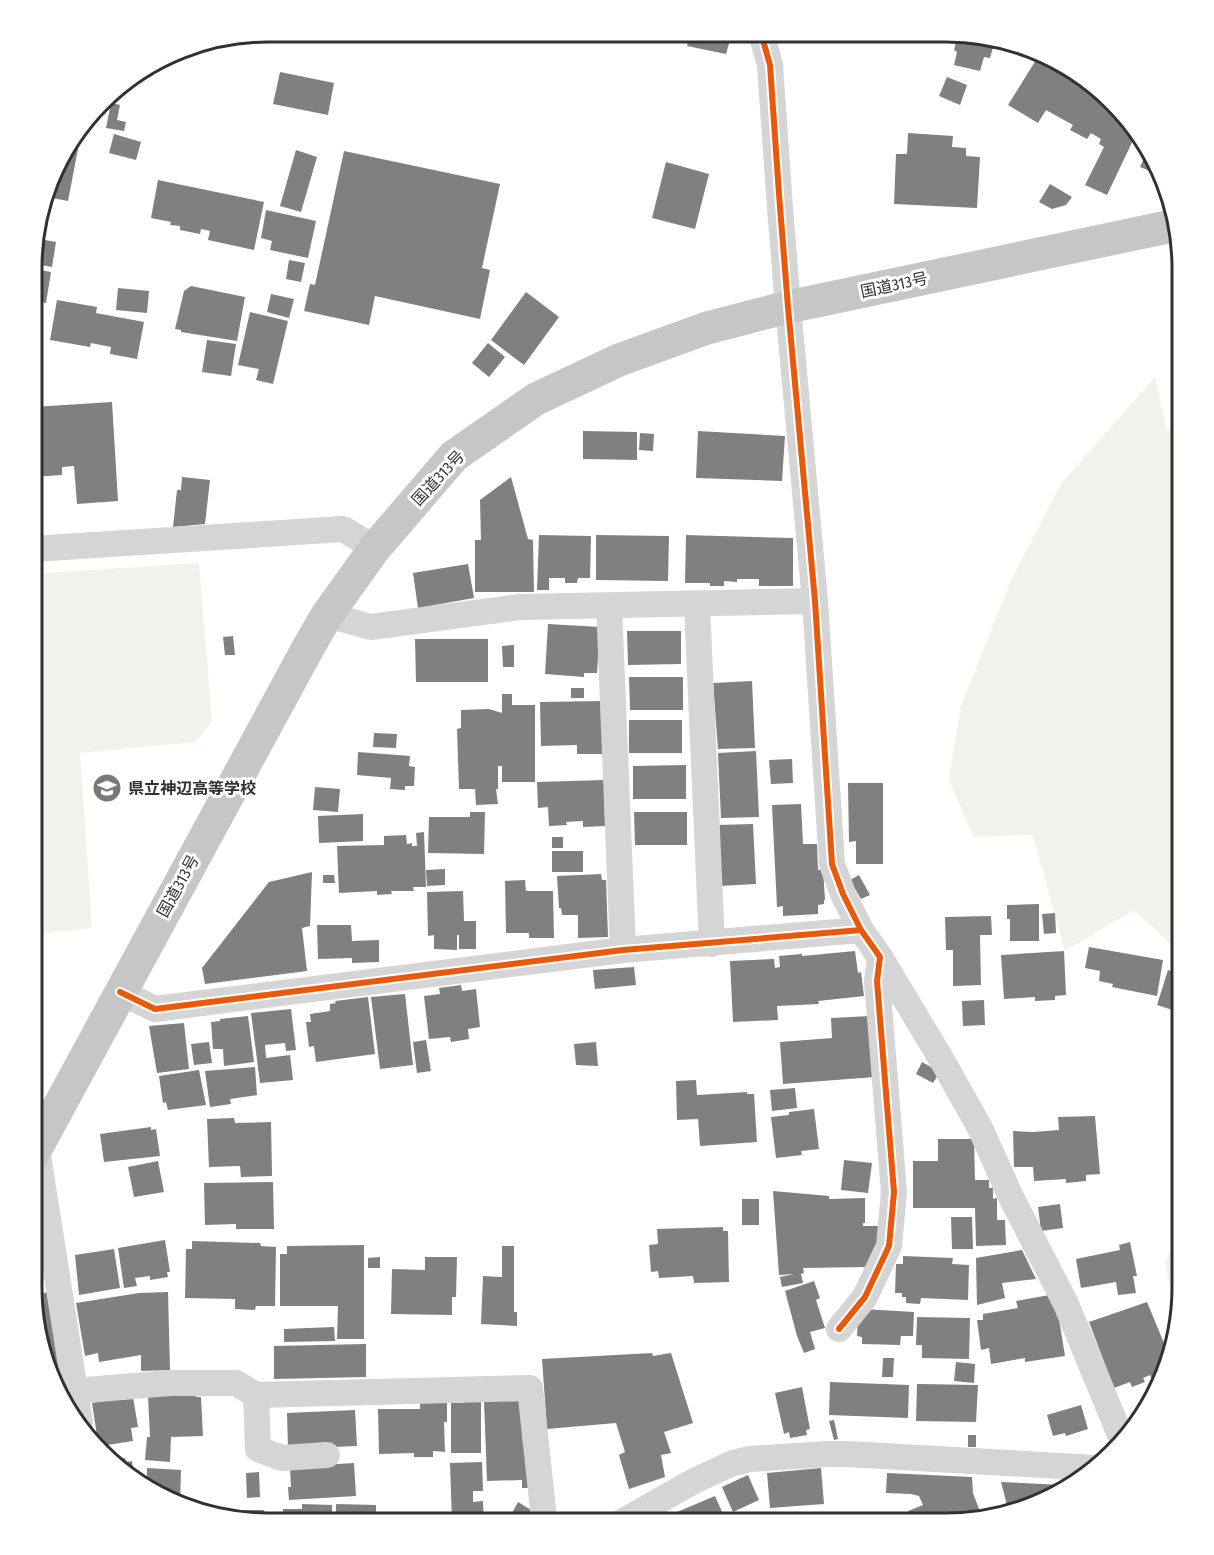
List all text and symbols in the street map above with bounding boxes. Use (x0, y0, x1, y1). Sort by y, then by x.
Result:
street label: 国道313号 (859, 269, 929, 301)
street label: 国道313号 (408, 447, 468, 509)
school or university icon: 県立神辺高等学校 (91, 772, 123, 804)
place label: 県立神辺高等学校 (128, 779, 256, 798)
street label: 国道313号 (153, 852, 203, 920)

